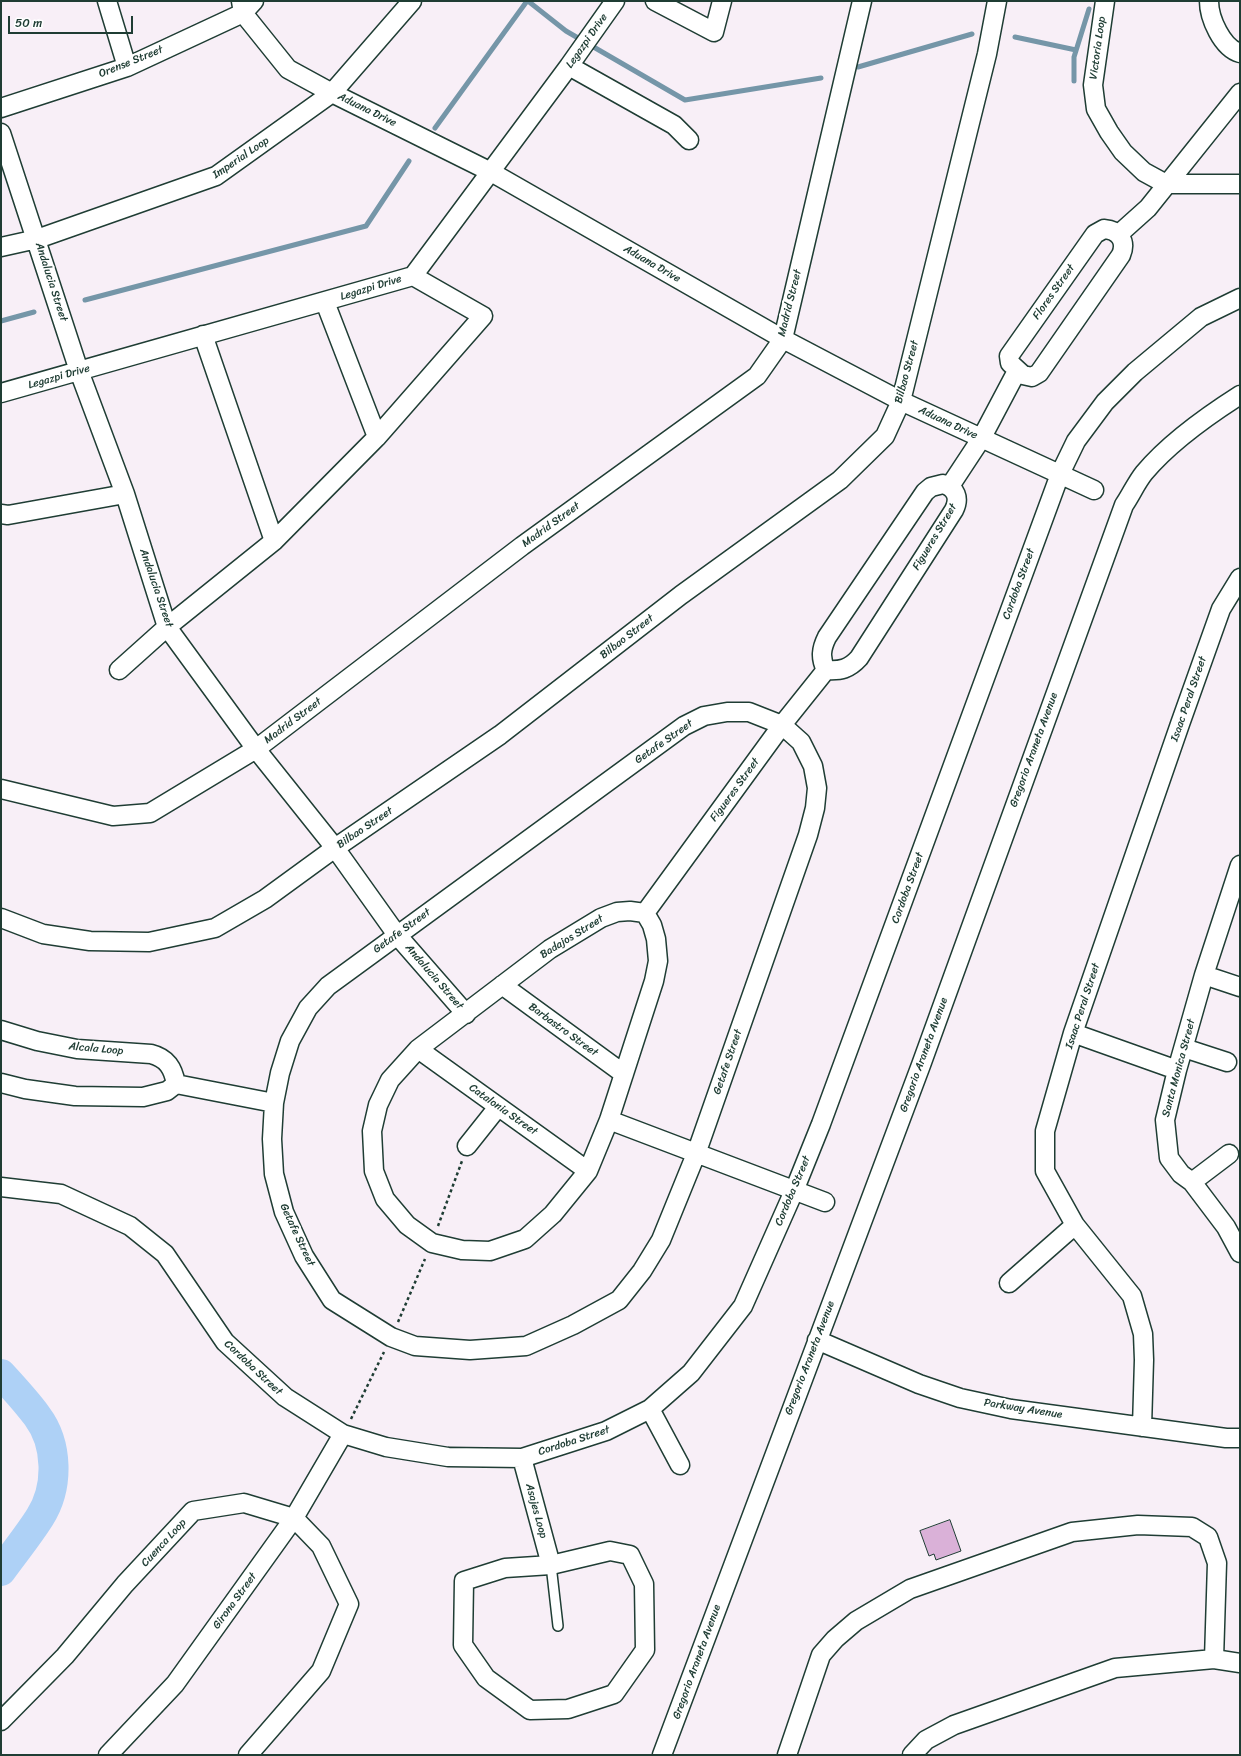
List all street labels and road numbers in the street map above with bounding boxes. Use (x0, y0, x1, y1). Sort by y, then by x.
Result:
street label: Legazpi Drive (563, 11, 611, 71)
street label: Victoria Loop (1087, 16, 1109, 80)
street label: Orense Street (97, 43, 165, 81)
street label: Aduana Drive (336, 90, 398, 130)
street label: Imperial Loop (210, 134, 272, 182)
street label: Andalucia Street (32, 241, 70, 323)
street label: Aduana Drive (621, 242, 683, 286)
street label: Flores Street (1030, 262, 1078, 322)
street label: Madrid Street (775, 268, 805, 338)
street label: Legazpi Drive (339, 272, 403, 304)
street label: Bilbao Street (892, 339, 922, 405)
street label: Legazpi Drive (27, 362, 91, 392)
street label: Aduana Drive (916, 404, 980, 442)
street label: Madrid Street (519, 500, 583, 550)
street label: Figueres Street (910, 501, 960, 573)
street label: Andalucia Street (136, 547, 176, 629)
street label: Cordoba Street (1000, 547, 1038, 621)
street label: Bilbao Street (597, 612, 657, 662)
street label: Isaac Peral Street (1168, 655, 1210, 743)
street label: Gregorio Araneta Avenue (1007, 691, 1061, 809)
street label: Madrid Street (262, 695, 324, 747)
street label: Getafe Street (632, 717, 696, 767)
street label: Figueres Street (708, 756, 762, 824)
street label: Bilbao Street (334, 804, 396, 852)
street label: Cordoba Street (889, 851, 927, 925)
street label: Getafe Street (371, 906, 433, 956)
street label: Badajos Street (538, 912, 606, 962)
street label: Andalucia Street (402, 942, 466, 1012)
street label: Isaac Peral Street (1063, 962, 1103, 1050)
street label: Gregorio Araneta Avenue (897, 996, 951, 1114)
street label: Barbastro Street (526, 1000, 600, 1060)
street label: Santa Monica Street (1160, 1018, 1198, 1118)
street label: Getafe Street (711, 1028, 745, 1096)
street label: Alcala Loop (68, 1040, 124, 1058)
street label: Catalonia Street (466, 1081, 540, 1139)
street label: Cordoba Street (772, 1154, 814, 1228)
street label: Getafe Street (277, 1202, 317, 1268)
street label: Gregorio Araneta Avenue (782, 1299, 838, 1417)
street label: Cordoba Street (221, 1338, 285, 1398)
street label: Parkway Avenue (983, 1396, 1063, 1422)
street label: Cordoba Street (537, 1423, 611, 1459)
street label: Asajes Loop (522, 1482, 550, 1540)
street label: Cuenca Loop (139, 1516, 189, 1570)
street label: Girona Street (210, 1570, 260, 1632)
street label: Gregorio Araneta Avenue (670, 1603, 724, 1721)

